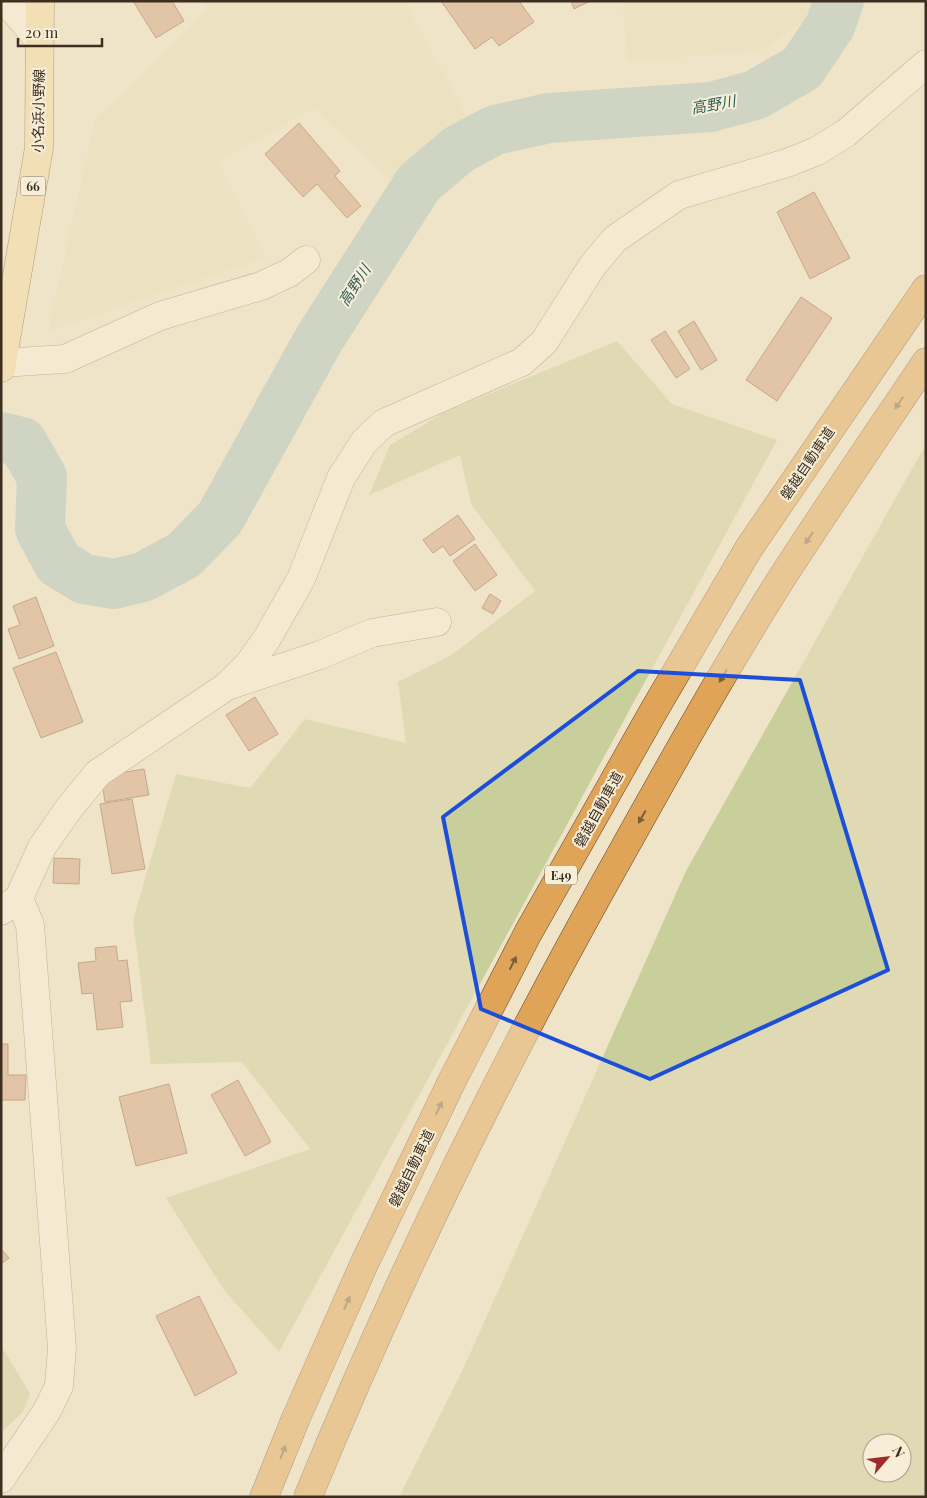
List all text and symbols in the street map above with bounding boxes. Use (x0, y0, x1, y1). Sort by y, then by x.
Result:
scale bar (18, 15, 101, 47)
text: 20 m (25, 22, 59, 42)
street label: 小名浜小野線 (28, 69, 48, 153)
water label: 高野川 (689, 90, 739, 118)
road number: 66 (20, 177, 46, 196)
water label: 高野川 (333, 259, 376, 309)
one-way arrow (894, 396, 904, 409)
street label: 磐越自動車道 (776, 423, 838, 503)
one-way arrow (804, 531, 814, 545)
one-way arrow (719, 669, 728, 682)
street label: 磐越自動車道 (569, 768, 627, 850)
one-way arrow (637, 810, 646, 823)
road number: E49 (545, 866, 577, 884)
one-way arrow (509, 956, 517, 971)
one-way arrow (436, 1101, 444, 1115)
street label: 磐越自動車道 (384, 1126, 438, 1210)
one-way arrow (344, 1296, 352, 1310)
north arrow (862, 1433, 912, 1483)
text: N (888, 1443, 910, 1461)
one-way arrow (279, 1444, 287, 1459)

